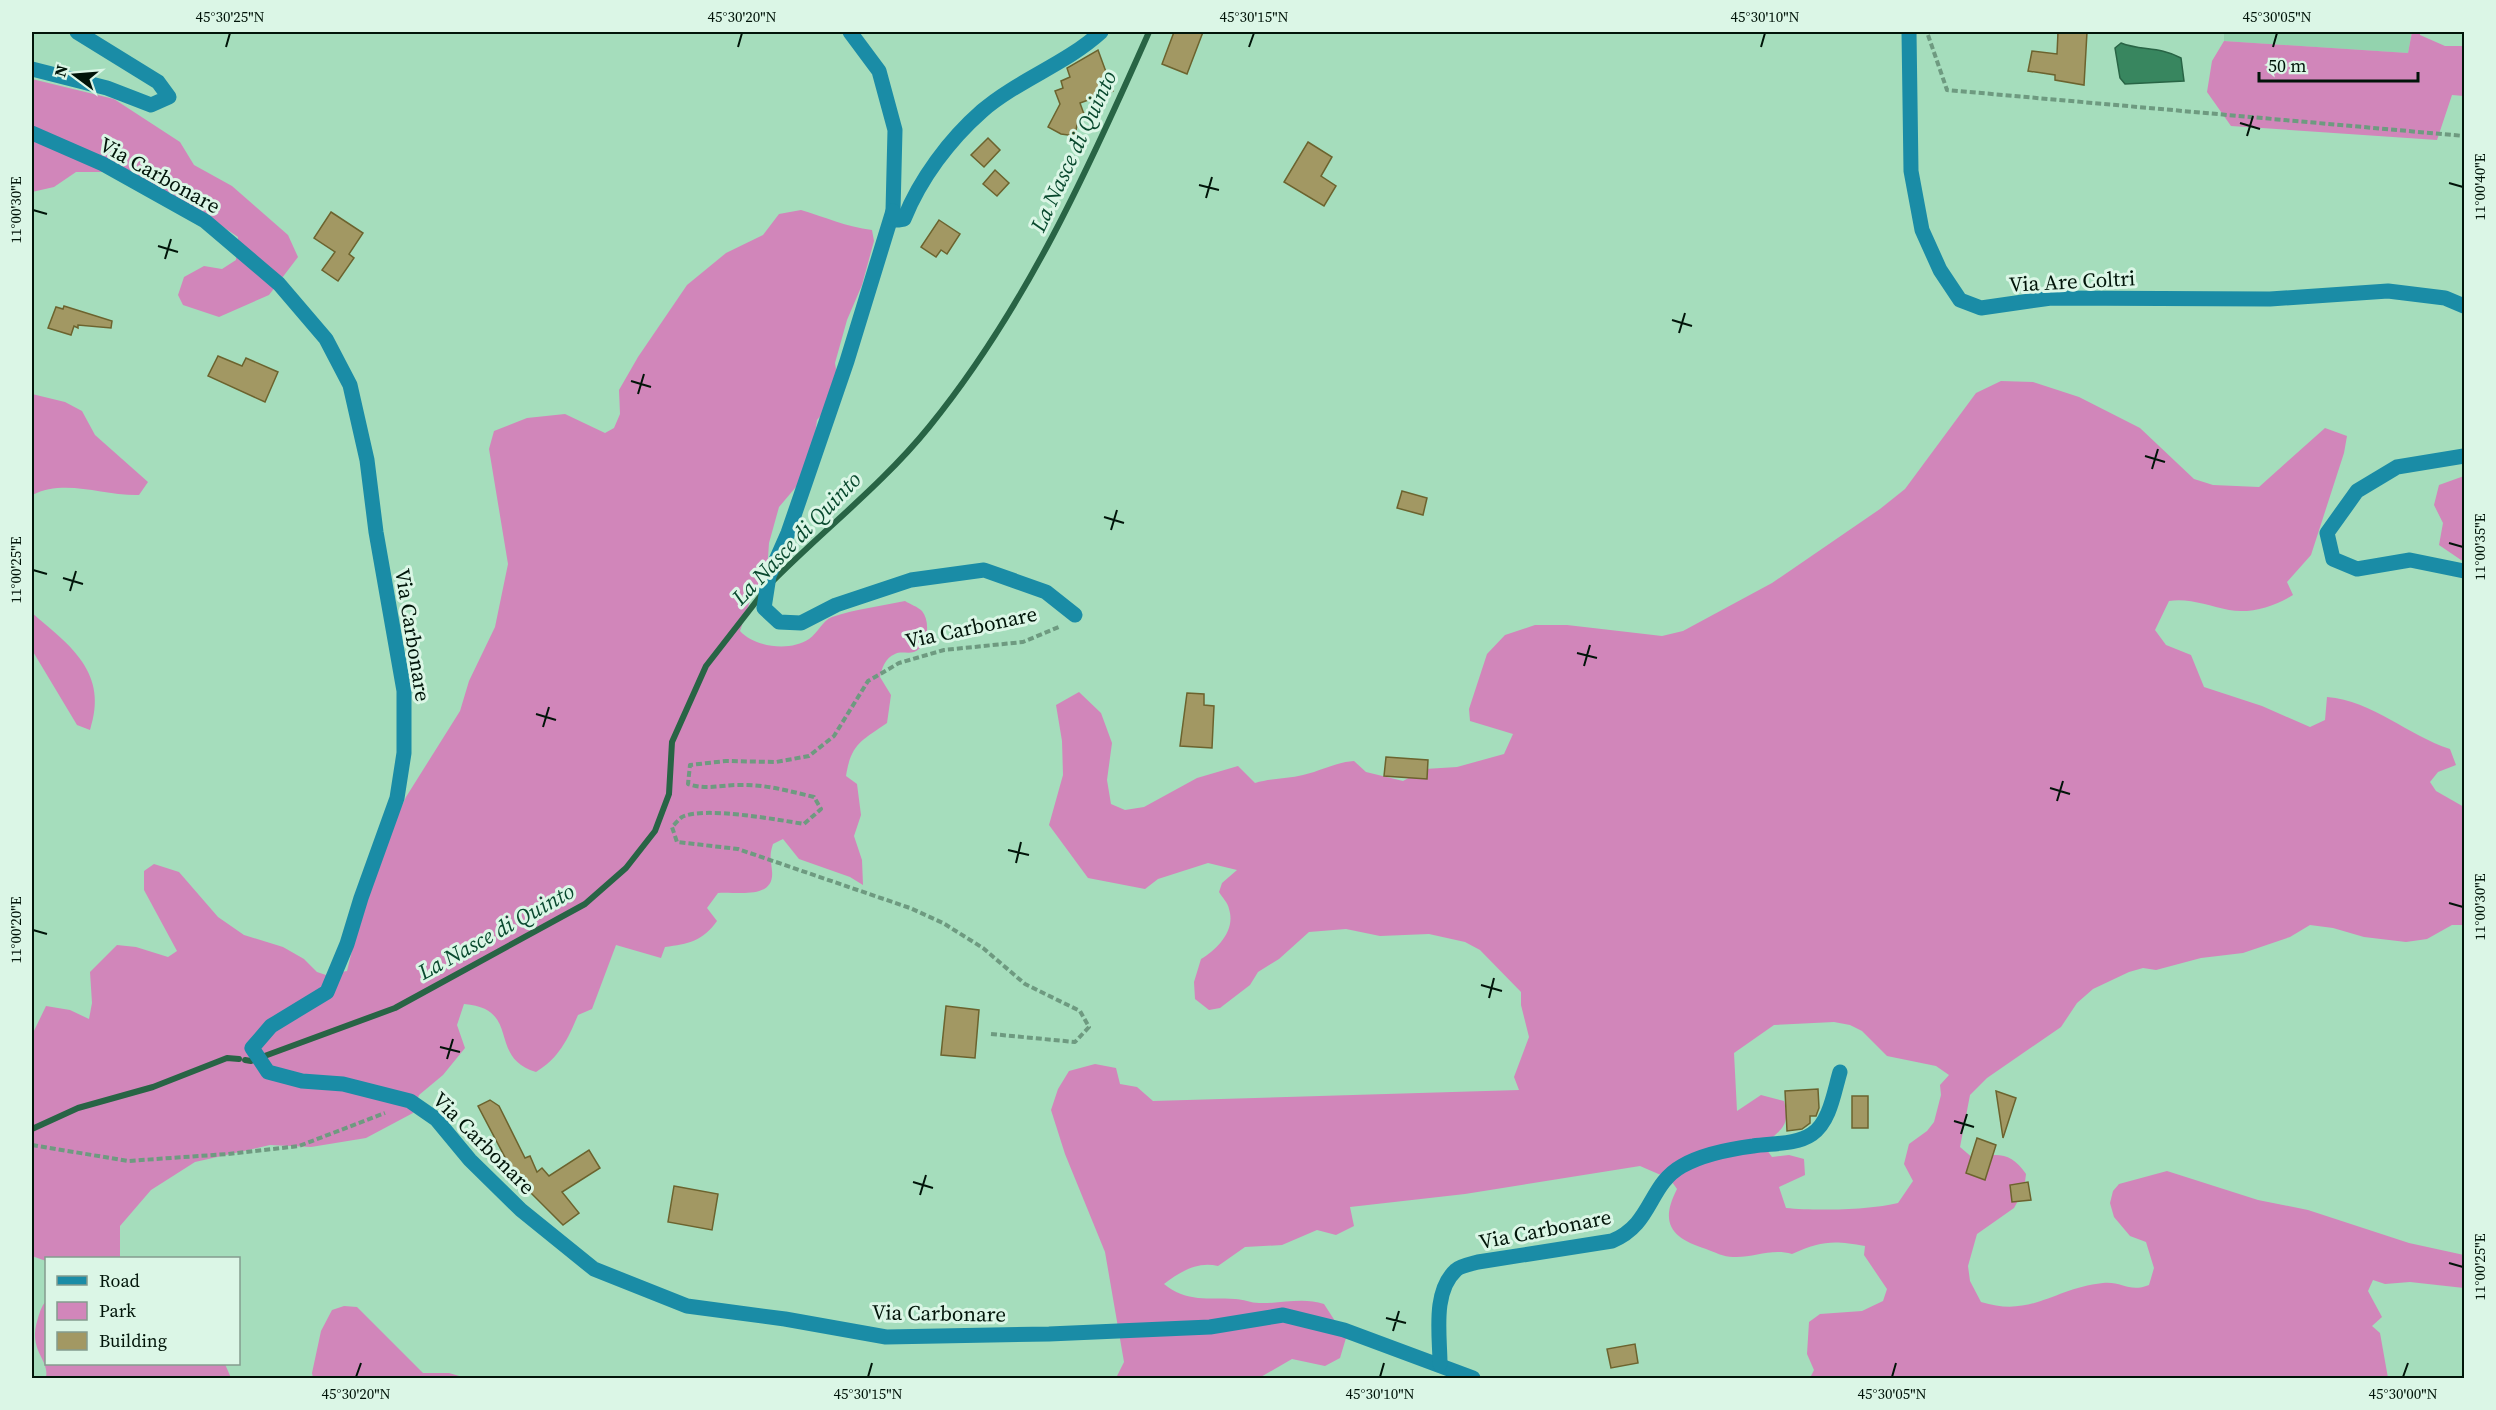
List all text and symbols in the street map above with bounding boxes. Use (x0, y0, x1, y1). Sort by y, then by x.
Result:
text: 45°30'25"N (195, 6, 265, 27)
text: 45°30'20"N (707, 6, 777, 27)
text: 45°30'15"N (1219, 6, 1289, 27)
text: 45°30'10"N (1730, 6, 1800, 27)
text: 45°30'05"N (2242, 6, 2312, 27)
north arrow (45, 45, 105, 105)
scale bar (2259, 45, 2418, 83)
text: 50 m (2268, 53, 2306, 78)
text: N (48, 62, 73, 79)
water label: La Nasce di Quinto (1022, 65, 1124, 237)
street label: Via Carbonare (94, 130, 226, 220)
text: 11°00'40"E (2469, 153, 2490, 221)
text: 11°00'30"E (5, 176, 26, 244)
street label: Via Are Coltri (2008, 263, 2136, 299)
water label: La Nasce di Quinto (724, 465, 868, 612)
text: 11°00'35"E (2469, 513, 2490, 581)
text: 11°00'25"E (5, 536, 26, 604)
street label: Via Carbonare (388, 566, 438, 704)
street label: Via Carbonare (902, 599, 1040, 655)
text: 11°00'30"E (2469, 873, 2490, 941)
water label: La Nasce di Quinto (412, 875, 580, 987)
text: 11°00'20"E (5, 896, 26, 964)
street label: Via Carbonare (426, 1085, 542, 1201)
street label: Via Carbonare (1476, 1202, 1614, 1256)
text: 11°00'25"E (2469, 1233, 2490, 1301)
legend (45, 1257, 240, 1365)
text: Road (99, 1268, 140, 1293)
street label: Via Carbonare (872, 1297, 1006, 1329)
text: Park (99, 1298, 136, 1323)
text: Building (99, 1328, 167, 1353)
text: 45°30'20"N (321, 1383, 391, 1404)
text: 45°30'15"N (833, 1383, 903, 1404)
text: 45°30'10"N (1345, 1383, 1415, 1404)
text: 45°30'05"N (1857, 1383, 1927, 1404)
text: 45°30'00"N (2368, 1383, 2438, 1404)

